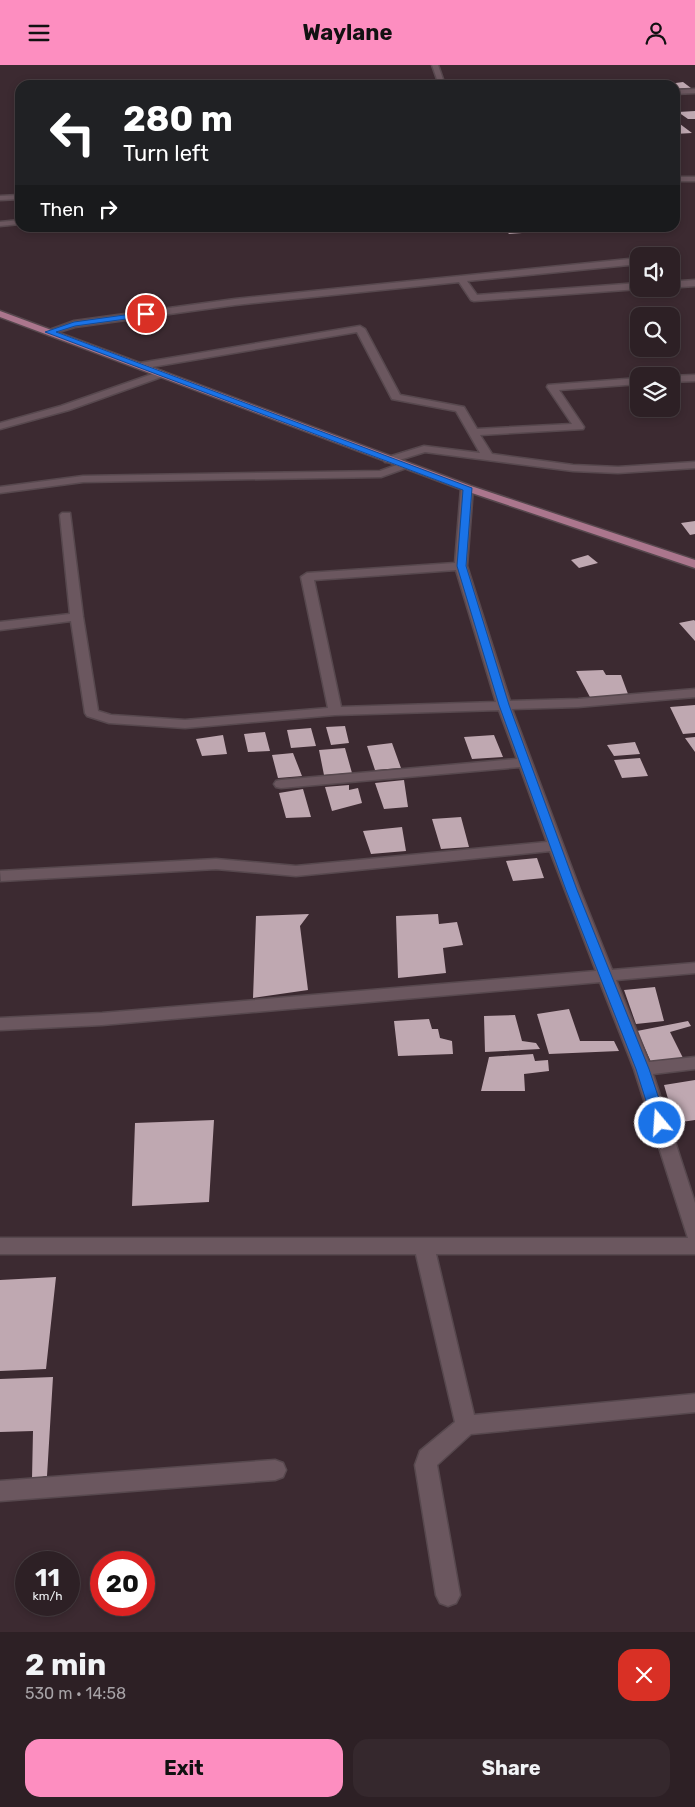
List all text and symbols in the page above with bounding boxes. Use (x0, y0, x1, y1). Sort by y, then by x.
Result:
icon: menu (25, 19, 53, 47)
text: Waylane (302, 19, 393, 46)
icon: person (642, 19, 670, 47)
text: 280 m (123, 98, 233, 140)
icon: left (40, 100, 105, 165)
text: Turn left (123, 140, 209, 167)
icon: right (94, 195, 122, 223)
text: Then (40, 198, 84, 221)
map controls (630, 247, 680, 417)
button: sound (630, 247, 680, 297)
pin (125, 293, 167, 335)
icon: arrive (132, 300, 160, 328)
button: search (630, 307, 680, 357)
button: layers (630, 367, 680, 417)
position arrow (633, 1096, 685, 1148)
speed limit sign: 20 (90, 1551, 155, 1616)
text: 11 (35, 1563, 60, 1592)
text: km/h (33, 1589, 62, 1603)
text: 2 min (25, 1647, 106, 1683)
button: close (618, 1649, 670, 1701)
text: 530 m · 14:58 (25, 1684, 126, 1703)
button: Exit (25, 1739, 343, 1797)
button: Share (353, 1739, 670, 1797)

